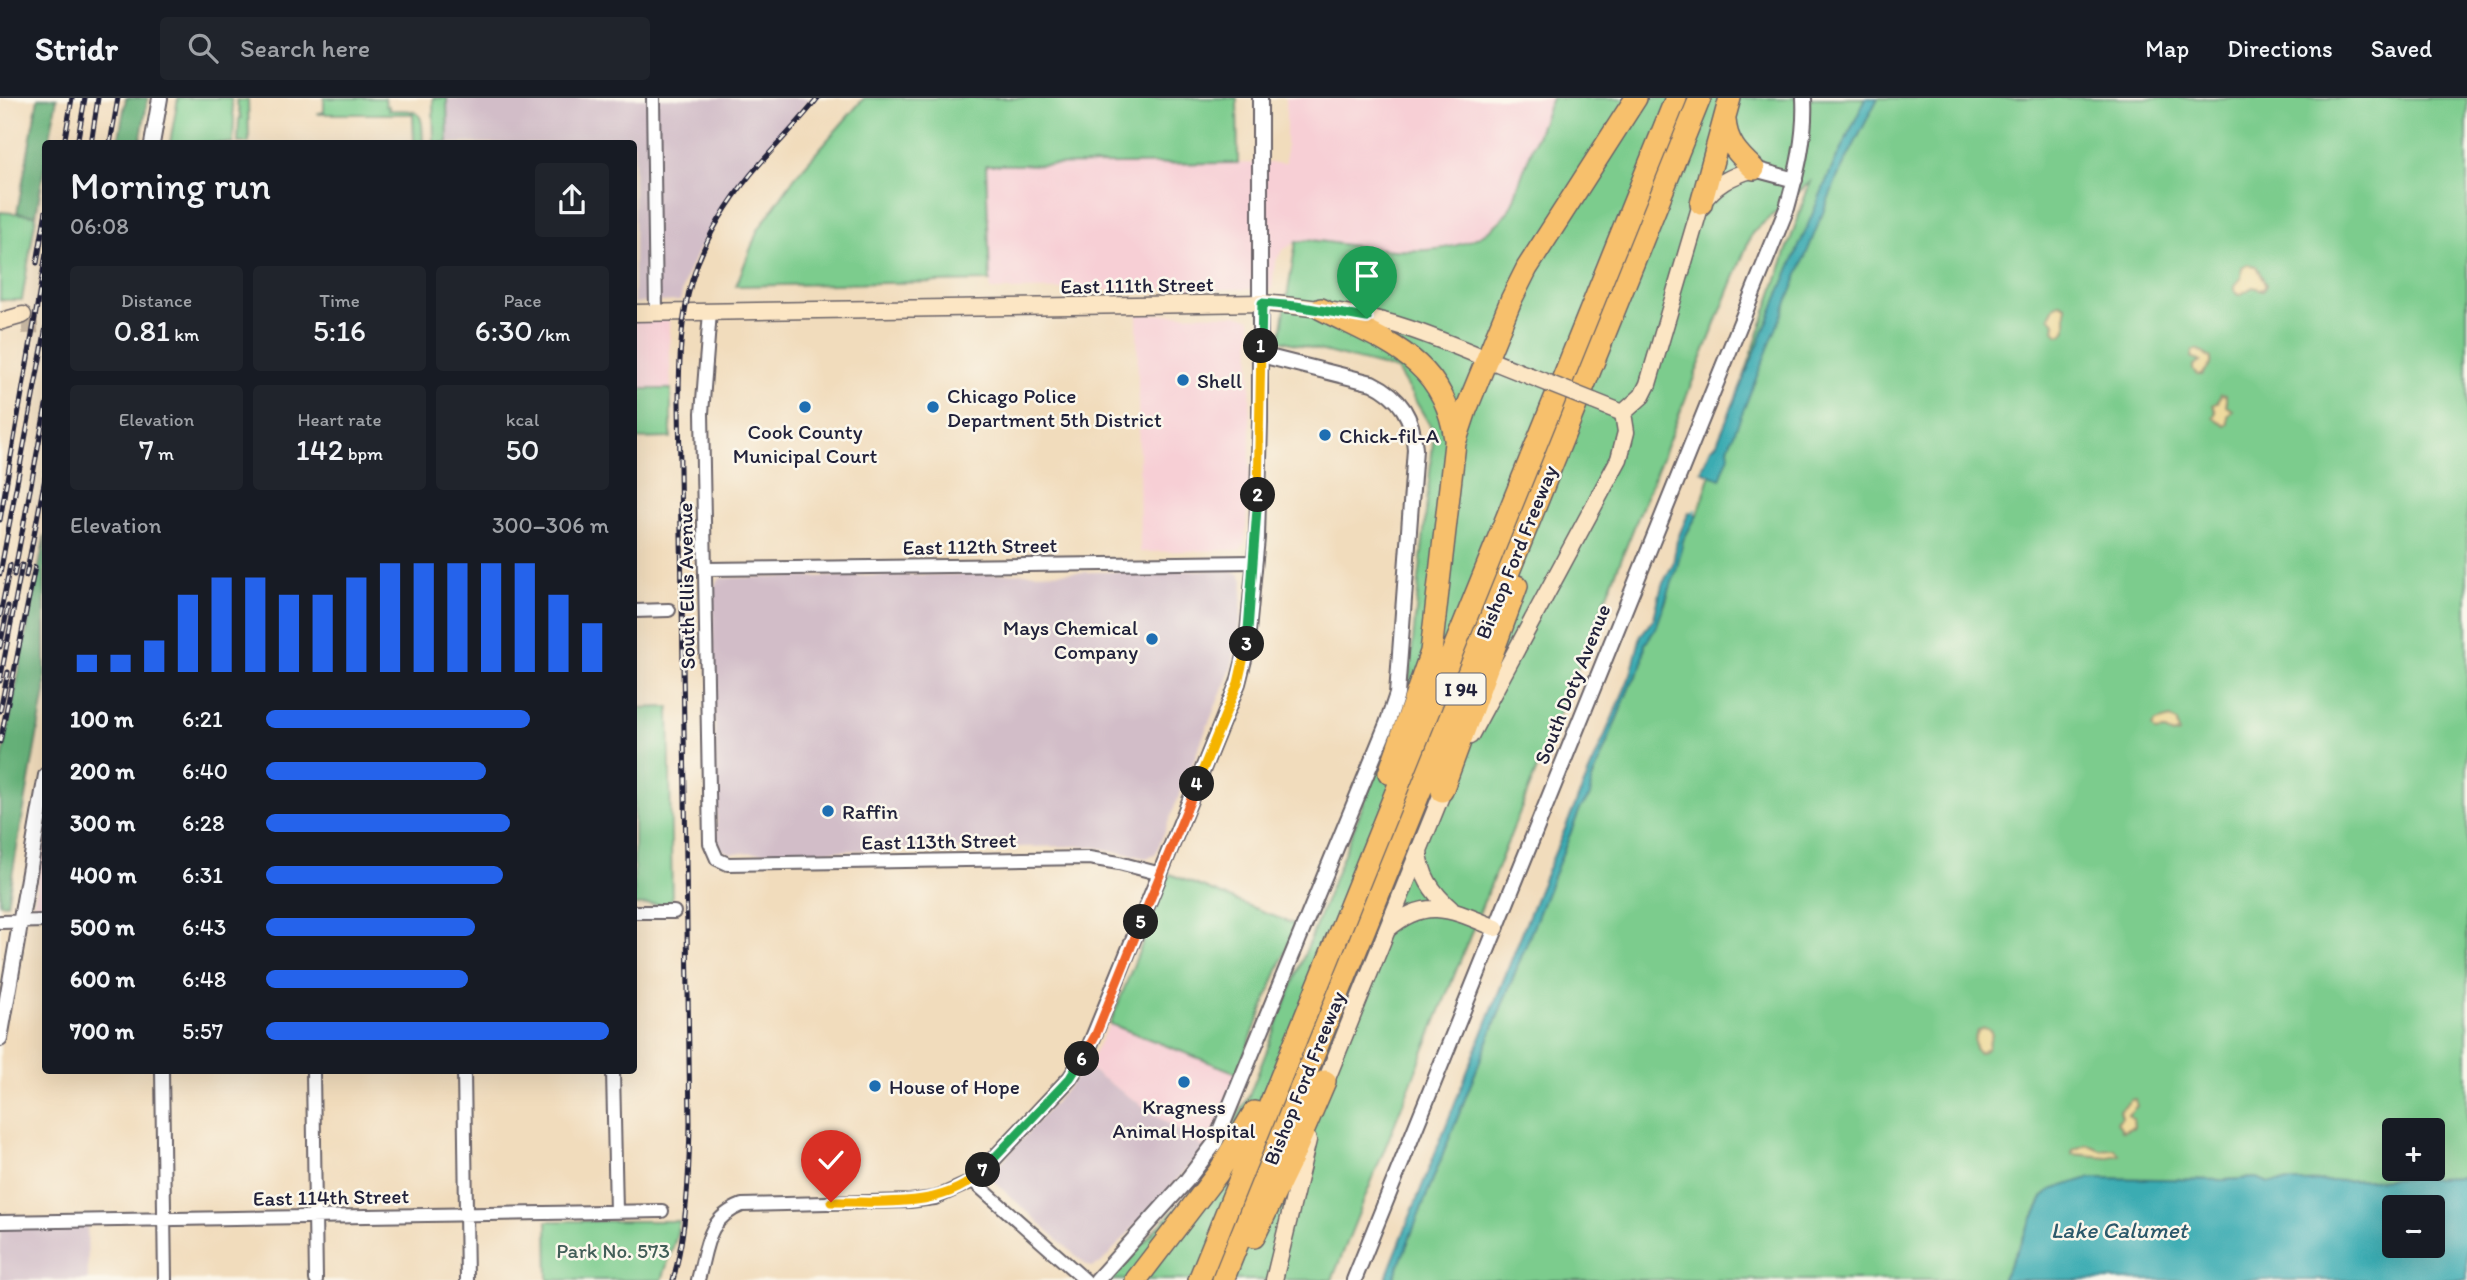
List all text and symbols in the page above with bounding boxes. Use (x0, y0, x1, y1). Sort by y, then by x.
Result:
search box (160, 17, 650, 80)
text: Stridr (35, 29, 118, 68)
icon: search (184, 29, 222, 67)
text: Search here (240, 32, 370, 64)
text: Map (2145, 34, 2189, 63)
text: Directions (2227, 34, 2333, 63)
text: Saved (2371, 34, 2432, 63)
text: Morning run (70, 163, 271, 209)
button: share (535, 163, 609, 237)
text: 06:08 (70, 212, 129, 240)
pin (1337, 246, 1397, 318)
icon: arrive (1348, 257, 1386, 295)
street label: East 111th Street (1060, 271, 1214, 299)
text: Distance (121, 289, 192, 312)
text: Time (319, 289, 360, 312)
text: Pace (503, 289, 542, 312)
text: 0.81 (114, 312, 170, 349)
text: 5:16 (313, 312, 366, 349)
text: 6:30 (475, 312, 533, 349)
text: km (170, 323, 199, 346)
text: /km (533, 323, 570, 346)
pin: 1 (1244, 328, 1278, 364)
text: 1 (1256, 334, 1265, 357)
place label: Shell (1197, 368, 1242, 393)
marker: Shell (1175, 372, 1191, 388)
place label: Chicago Police Department 5th District (947, 383, 1162, 432)
marker: Cook County Municipal Court (797, 399, 813, 415)
marker: Chicago Police Department 5th District (925, 399, 941, 415)
text: Elevation (119, 408, 194, 431)
text: Heart rate (297, 408, 382, 431)
text: kcal (506, 408, 539, 431)
place label: Cook County Municipal Court (733, 419, 877, 468)
place label: Chick-fil-A (1339, 423, 1440, 448)
marker: Chick-fil-A (1317, 427, 1333, 443)
text: 7 (139, 431, 154, 468)
text: 142 (296, 431, 344, 468)
text: 50 (505, 431, 540, 468)
text: m (154, 442, 174, 465)
text: bpm (344, 442, 383, 465)
street label: Bishop Ford Freeway (1470, 461, 1562, 643)
pin: 2 (1240, 478, 1276, 512)
text: 2 (1253, 483, 1263, 506)
street label: South Ellis Avenue (672, 502, 700, 670)
text: Elevation (70, 511, 161, 539)
text: 300–306 m (492, 511, 609, 539)
street label: East 112th Street (902, 532, 1058, 560)
street label: South Doty Avenue (1528, 600, 1616, 768)
place label: Mays Chemical Company (1003, 615, 1138, 664)
pin: 3 (1230, 626, 1264, 662)
marker: Mays Chemical Company (1144, 631, 1160, 647)
text: 3 (1241, 632, 1252, 655)
road number: I 94 (1436, 674, 1486, 704)
text: 100 m (70, 705, 134, 733)
text: 6:21 (182, 705, 223, 733)
text: 200 m (70, 757, 135, 785)
text: 6:40 (182, 757, 228, 785)
pin: 4 (1180, 766, 1214, 802)
text: 4 (1191, 772, 1202, 795)
place label: Raffin (842, 799, 898, 824)
marker: Raffin (820, 803, 836, 819)
text: 300 m (70, 809, 135, 837)
text: 6:28 (182, 809, 225, 837)
street label: East 113th Street (861, 827, 1017, 855)
text: 400 m (70, 861, 137, 889)
text: 6:31 (182, 861, 223, 889)
pin: 5 (1124, 904, 1158, 940)
text: 5 (1136, 910, 1145, 933)
text: 500 m (70, 913, 135, 941)
text: 6:43 (182, 913, 226, 941)
text: 600 m (70, 965, 135, 993)
text: 6:48 (182, 965, 226, 993)
street label: Bishop Ford Freeway (1258, 987, 1350, 1169)
text: 700 m (70, 1017, 134, 1045)
text: 5:57 (182, 1017, 223, 1045)
pin: 6 (1064, 1042, 1100, 1076)
text: 6 (1076, 1047, 1087, 1070)
place label: House of Hope (889, 1074, 1020, 1099)
marker: Kragness Animal Hospital (1176, 1074, 1192, 1090)
marker: House of Hope (867, 1078, 883, 1094)
place label: Kragness Animal Hospital (1112, 1094, 1256, 1143)
map controls (2382, 1118, 2445, 1258)
button: + (2382, 1118, 2445, 1181)
pin (801, 1130, 861, 1202)
icon: check (812, 1141, 850, 1179)
pin: 7 (965, 1152, 1000, 1188)
text: 7 (978, 1158, 987, 1181)
street label: East 114th Street (253, 1183, 409, 1211)
button: − (2382, 1195, 2445, 1258)
water label: Lake Calumet (2051, 1216, 2190, 1244)
park label: Park No. 573 (556, 1238, 670, 1263)

